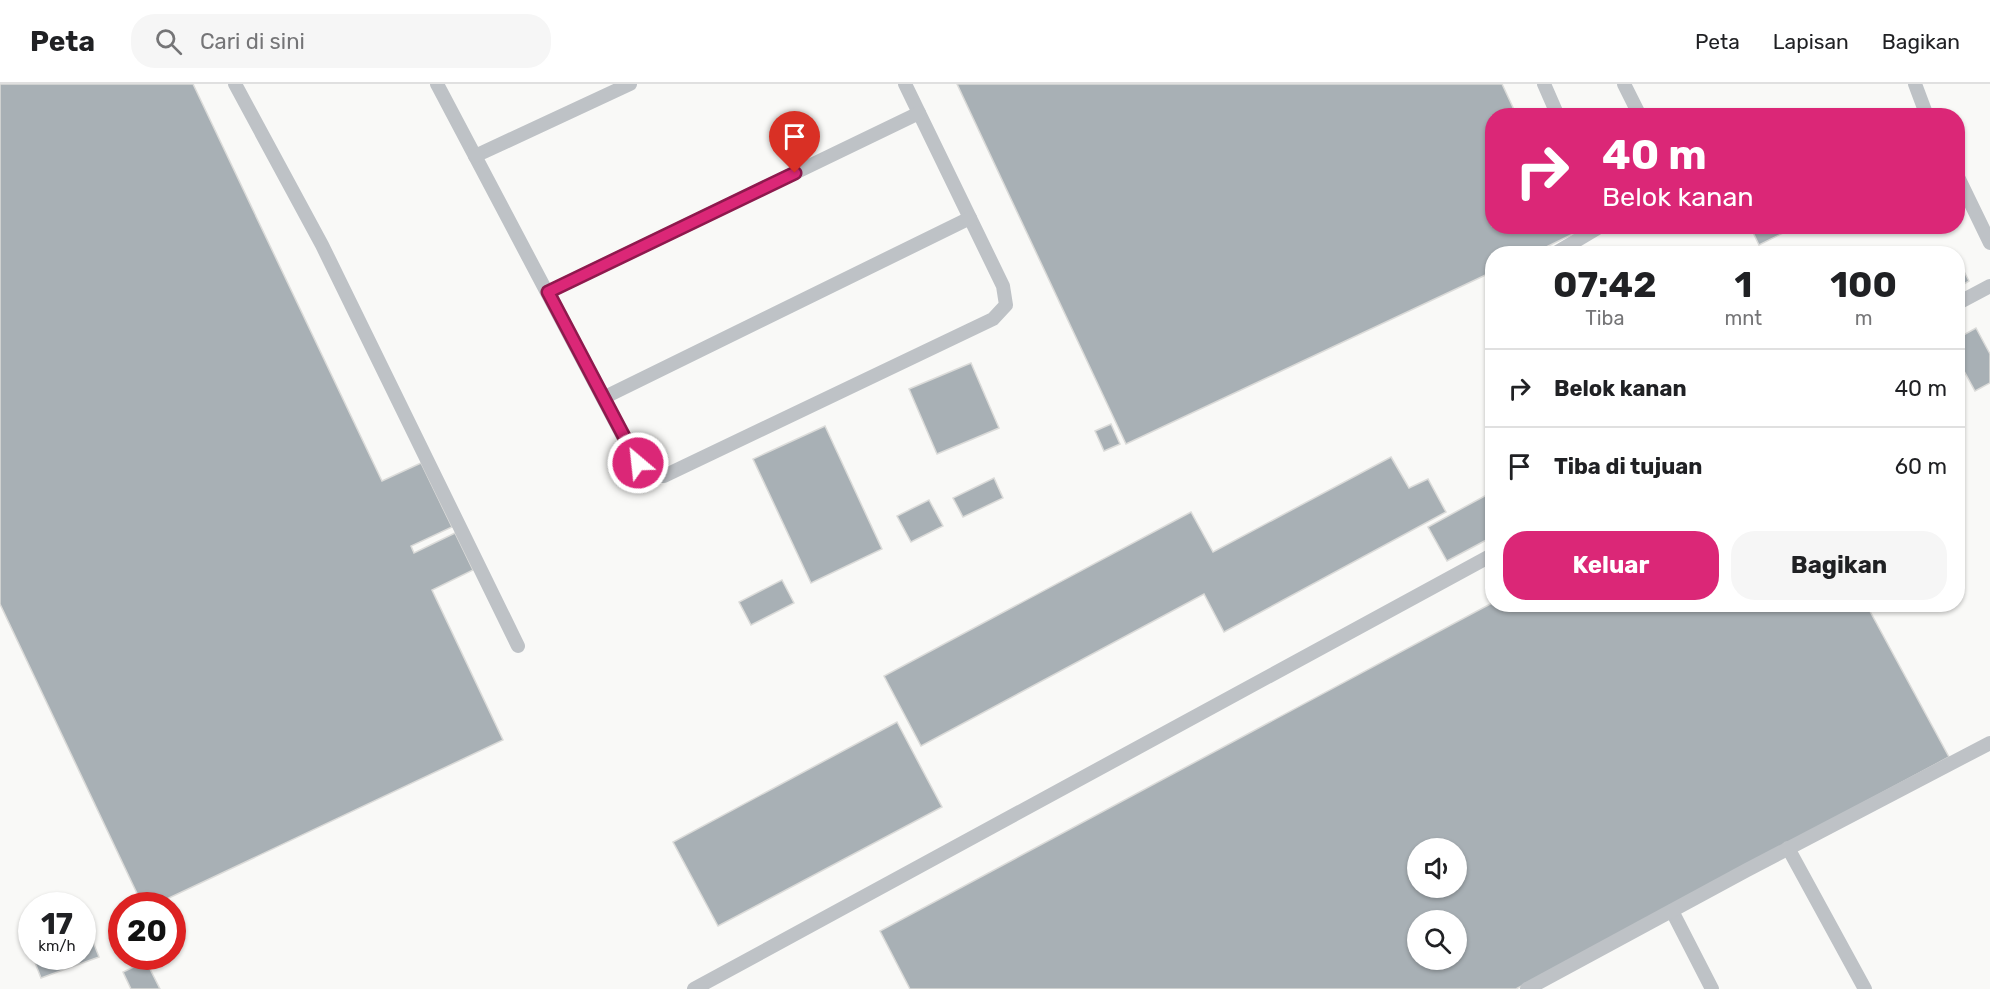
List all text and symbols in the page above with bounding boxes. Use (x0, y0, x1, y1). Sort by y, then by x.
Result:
search box (131, 14, 551, 68)
text: Peta (30, 25, 95, 58)
icon: search (152, 25, 185, 58)
text: Cari di sini (200, 28, 305, 55)
text: Peta (1695, 29, 1740, 54)
text: Lapisan (1773, 29, 1849, 54)
text: Bagikan (1882, 29, 1960, 54)
pin (769, 111, 820, 173)
icon: arrive (778, 120, 811, 153)
text: 40 m (1602, 130, 1707, 180)
icon: right (1503, 132, 1581, 210)
text: Belok kanan (1602, 181, 1754, 213)
text: 07:42 (1553, 263, 1657, 306)
text: 1 (1734, 263, 1752, 306)
text: 100 (1830, 263, 1897, 306)
text: Tiba (1585, 306, 1624, 330)
text: mnt (1725, 306, 1762, 330)
text: m (1855, 306, 1872, 330)
icon: right (1503, 372, 1536, 405)
text: Belok kanan (1554, 375, 1687, 402)
text: 40 m (1894, 375, 1947, 402)
position arrow (606, 431, 670, 495)
icon: arrive (1503, 450, 1536, 483)
text: Tiba di tujuan (1554, 453, 1702, 480)
text: 60 m (1895, 453, 1947, 480)
button: Keluar (1503, 531, 1719, 600)
button: Bagikan (1731, 531, 1947, 600)
map controls (1407, 838, 1467, 970)
button: sound (1407, 838, 1467, 898)
speed limit sign: 20 (108, 892, 186, 970)
text: 17 (41, 906, 73, 942)
button: search (1407, 910, 1467, 970)
text: km/h (38, 937, 76, 955)

